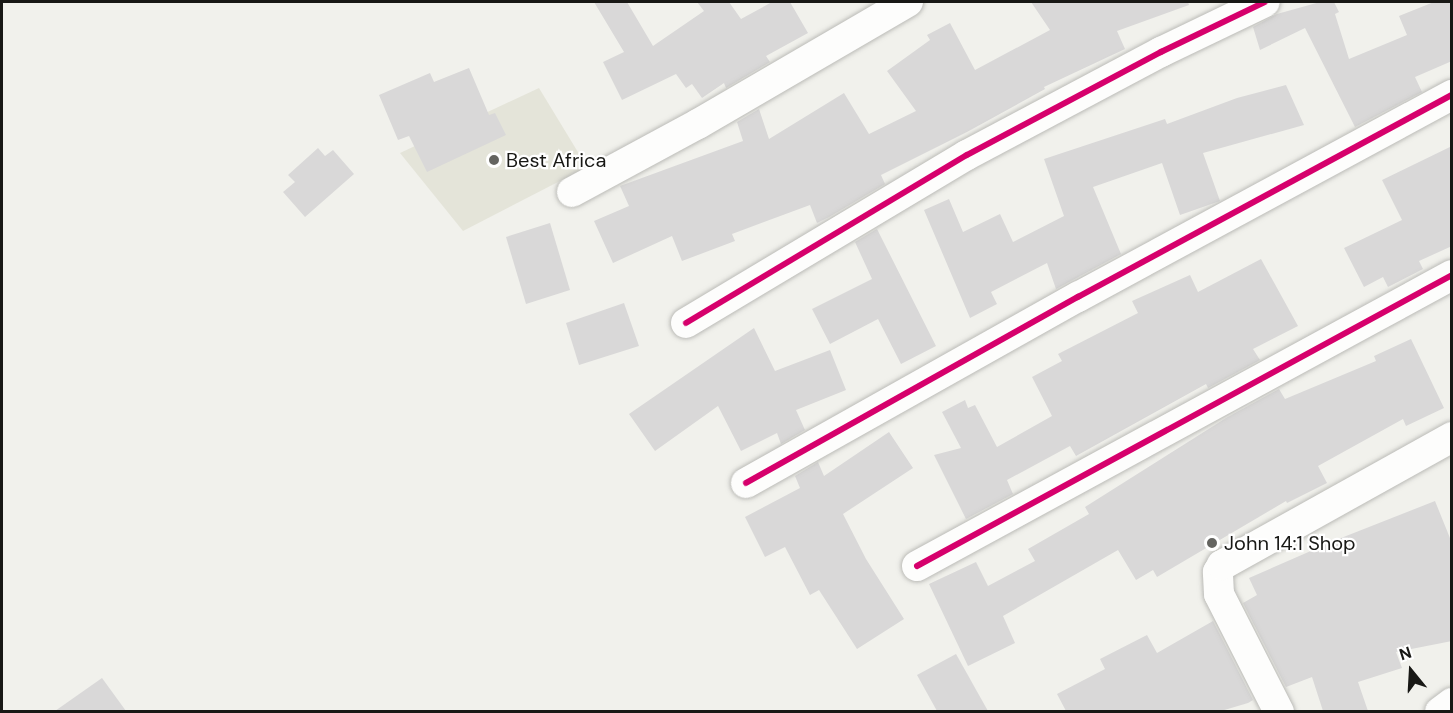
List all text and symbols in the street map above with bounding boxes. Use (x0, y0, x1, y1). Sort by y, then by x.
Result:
place label: Best Africa (506, 148, 606, 172)
marker: Best Africa (487, 153, 501, 167)
place label: John 14:1 Shop (1224, 531, 1356, 555)
marker: John 14:1 Shop (1205, 536, 1219, 550)
north arrow (1381, 641, 1441, 701)
text: N (1396, 642, 1414, 665)

